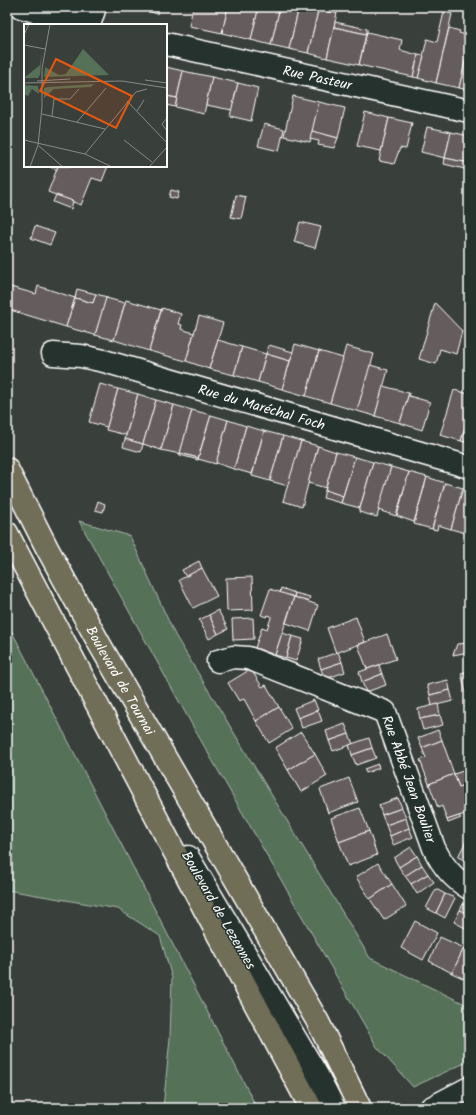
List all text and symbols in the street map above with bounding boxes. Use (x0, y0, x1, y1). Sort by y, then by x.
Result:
inset map (24, 24, 167, 167)
street label: Rue Pasteur (281, 60, 355, 97)
street label: Rue du Maréchal Foch (195, 379, 328, 437)
street label: Boulevard de Tournai (80, 622, 160, 740)
street label: Rue Abbé Jean Boulier (375, 712, 442, 847)
street label: Boulevard de Lezennes (175, 847, 261, 974)

